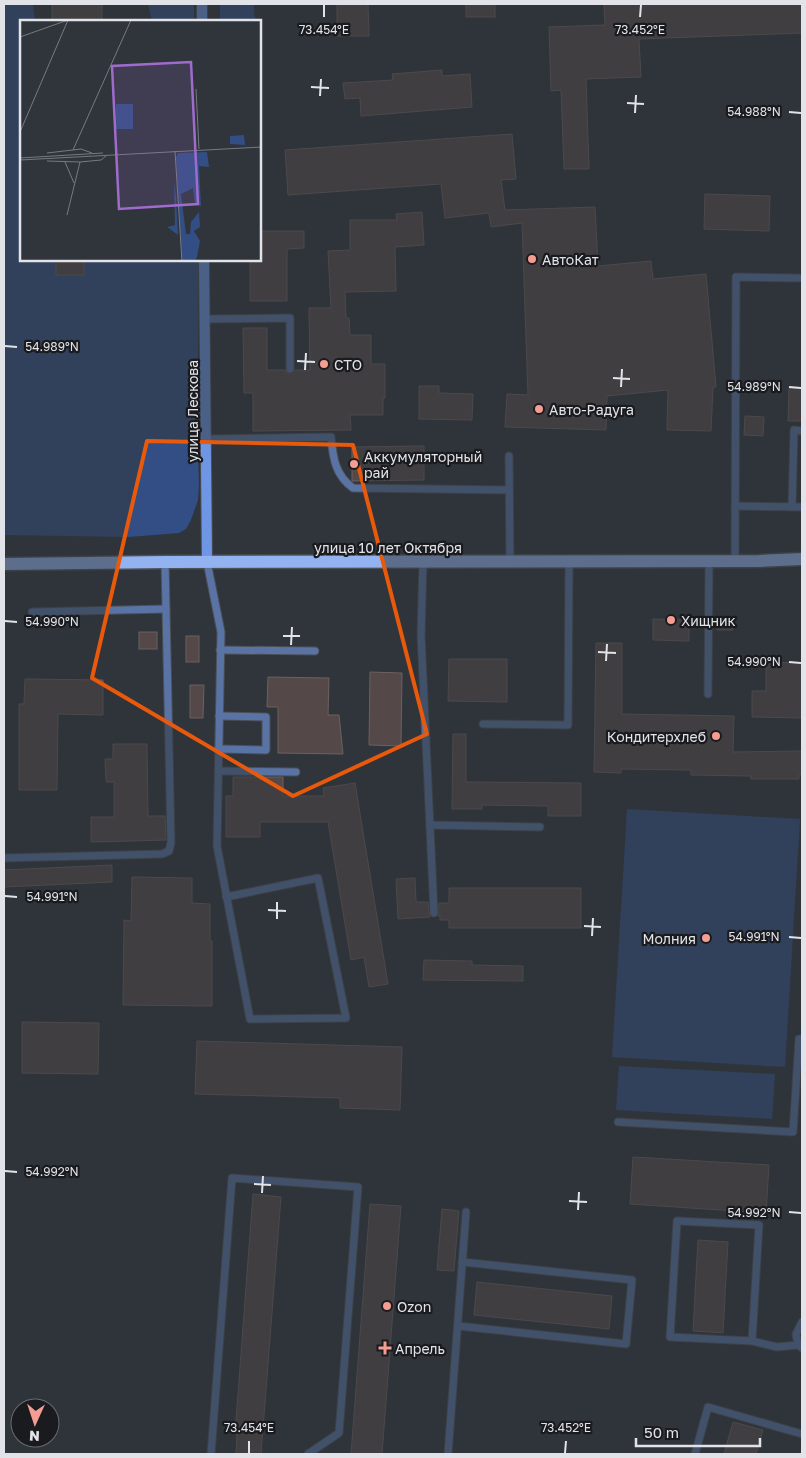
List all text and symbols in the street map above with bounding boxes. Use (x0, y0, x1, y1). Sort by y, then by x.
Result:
inset map (20, 20, 261, 261)
text: 73.454°E (299, 22, 349, 37)
text: 73.452°E (615, 22, 665, 37)
text: 54.988°N (727, 104, 781, 119)
place label: АвтоКат (542, 251, 599, 268)
marker: АвтоКат (526, 253, 538, 265)
text: 54.989°N (25, 339, 79, 354)
place label: СТО (334, 356, 362, 373)
marker: СТО (318, 358, 330, 370)
street label: улица Лескова (184, 360, 201, 462)
text: 54.989°N (727, 379, 781, 394)
place label: Авто-Радуга (549, 401, 634, 418)
marker: Авто-Радуга (533, 403, 545, 415)
place label: Аккумуляторный рай (364, 448, 482, 481)
marker: Аккумуляторный рай (348, 458, 360, 470)
street label: улица 10 лет Октября (314, 539, 462, 556)
place label: Хищник (681, 612, 736, 629)
text: 54.990°N (25, 614, 79, 629)
marker: Хищник (665, 614, 677, 626)
text: 54.990°N (727, 654, 781, 669)
place label: Кондитерхлеб (607, 728, 706, 745)
marker: Кондитерхлеб (710, 730, 722, 742)
text: 54.991°N (26, 889, 78, 904)
text: 54.991°N (728, 929, 780, 944)
place label: Молния (642, 930, 696, 947)
marker: Молния (700, 932, 712, 944)
text: 54.992°N (25, 1164, 79, 1179)
text: 54.992°N (727, 1205, 781, 1220)
place label: Ozon (397, 1298, 431, 1315)
marker: Ozon (381, 1300, 393, 1312)
place label: Апрель (395, 1340, 445, 1357)
marker: Апрель (379, 1342, 391, 1354)
north arrow (10, 1398, 60, 1448)
scale bar (636, 1416, 760, 1448)
text: 73.454°E (224, 1420, 274, 1435)
text: 73.452°E (541, 1420, 591, 1435)
text: 50 m (644, 1423, 679, 1441)
text: N (29, 1428, 40, 1445)

